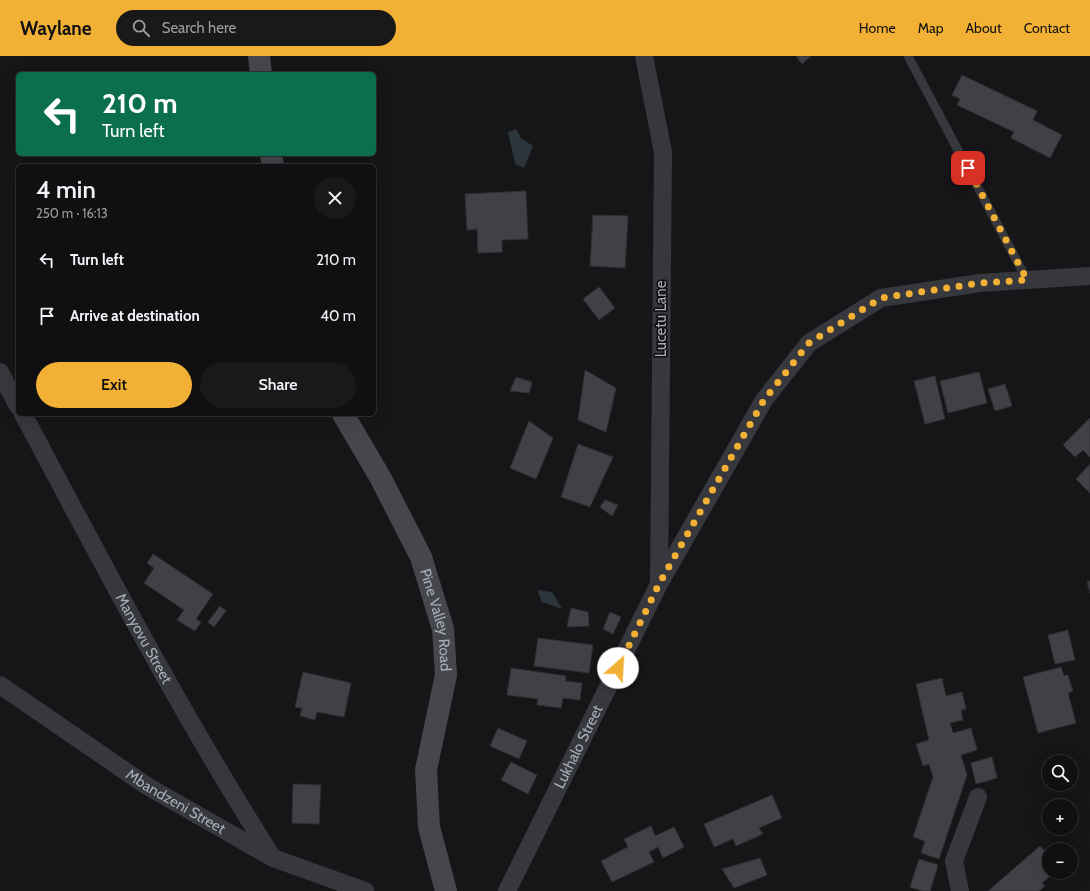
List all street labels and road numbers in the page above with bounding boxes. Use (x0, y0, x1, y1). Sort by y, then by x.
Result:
street label: Lucetu Lane (652, 280, 670, 357)
street label: Pine Valley Road (416, 566, 455, 672)
street label: Manyovu Street (112, 590, 176, 687)
street label: Lukhalo Street (550, 702, 607, 792)
street label: Mbandzeni Street (122, 765, 229, 838)

